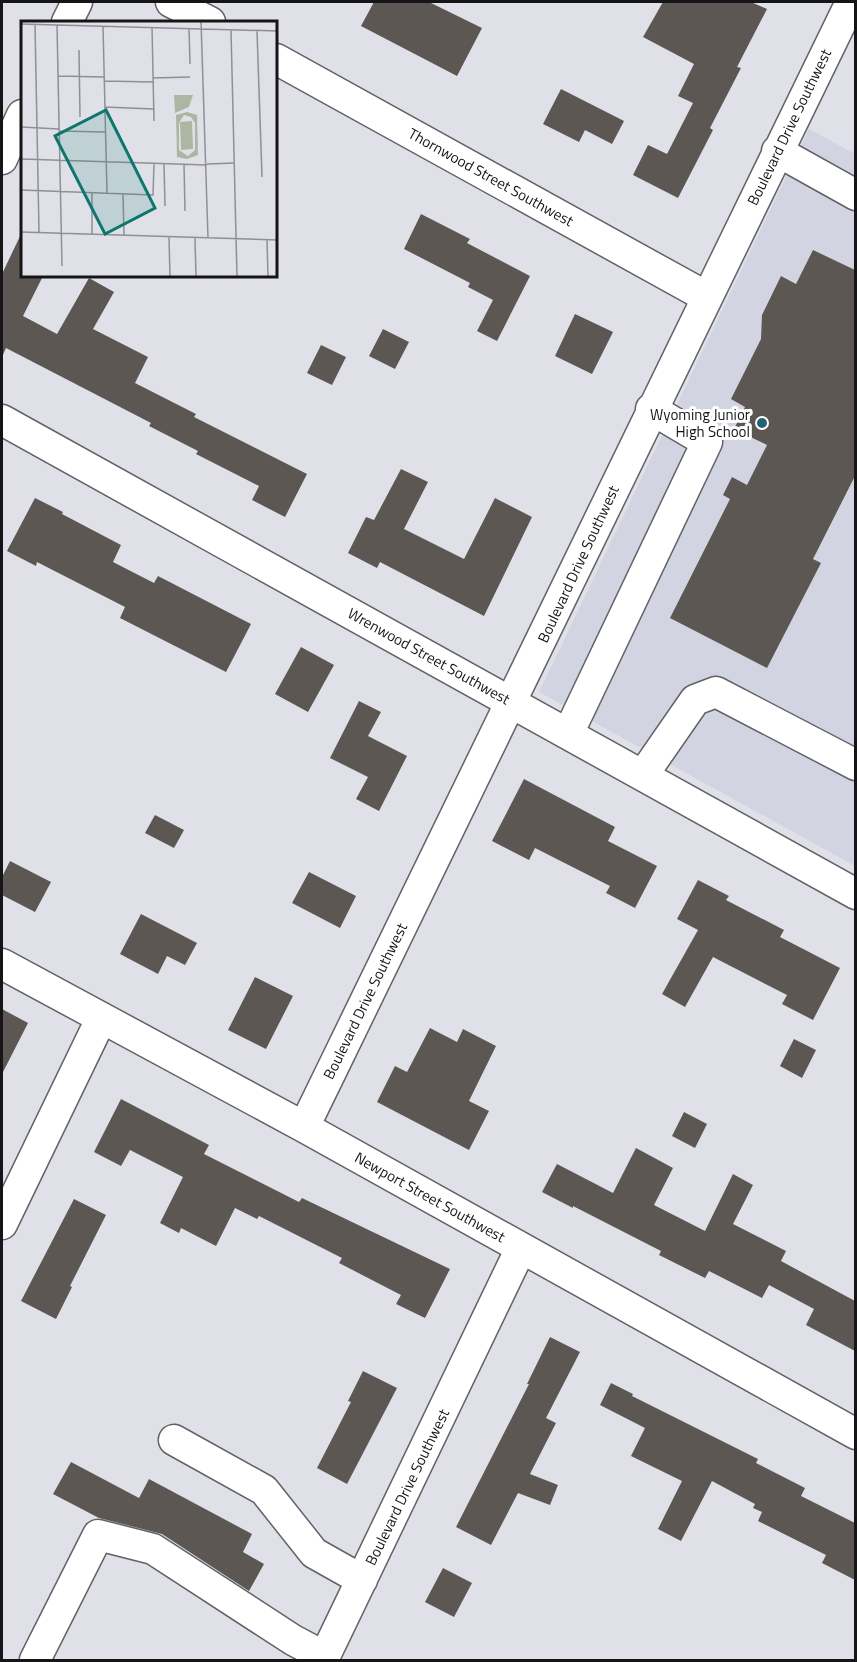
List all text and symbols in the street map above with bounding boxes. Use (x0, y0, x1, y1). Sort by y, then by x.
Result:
inset map (21, 21, 278, 278)
street label: Boulevard Drive Southwest (741, 44, 837, 209)
street label: Thornwood Street Southwest (404, 122, 578, 232)
place label: Wyoming Junior High School (650, 403, 750, 443)
marker: Wyoming Junior High School (755, 416, 769, 430)
street label: Boulevard Drive Southwest (531, 481, 625, 647)
street label: Wrenwood Street Southwest (344, 602, 515, 711)
street label: Boulevard Drive Southwest (317, 918, 413, 1083)
street label: Newport Street Southwest (351, 1146, 510, 1248)
street label: Boulevard Drive Southwest (359, 1404, 455, 1569)

